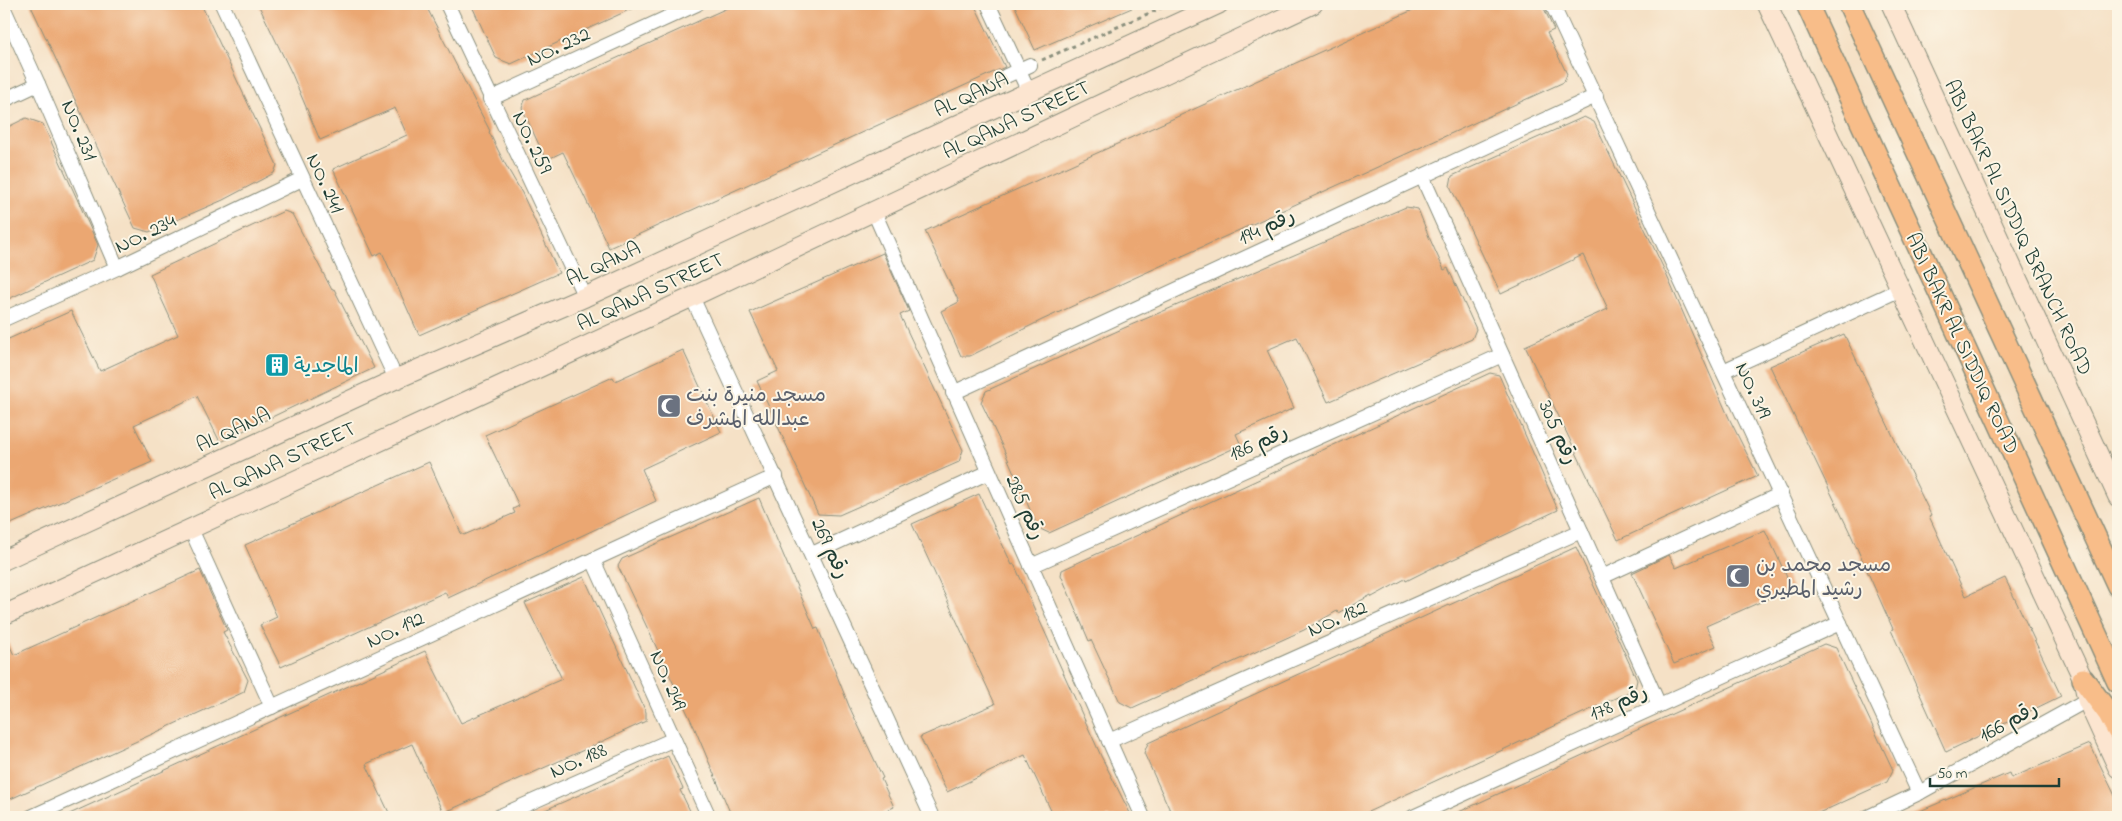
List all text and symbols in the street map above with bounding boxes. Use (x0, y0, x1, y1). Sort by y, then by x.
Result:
street label: NO. 232 (522, 20, 596, 76)
street label: AL QANA (929, 65, 1014, 126)
street label: AL QANA STREET (938, 74, 1095, 168)
street label: ABI BAKR AL SIDDIQ BRANCH ROAD (1935, 75, 2099, 381)
street label: NO. 231 (52, 96, 104, 166)
street label: NO. 259 (503, 107, 560, 180)
street label: NO. 241 (297, 149, 351, 219)
street label: رقم 194 (1233, 202, 1300, 254)
street label: NO. 234 (110, 207, 182, 263)
street label: ABI BAKR AL SIDDIQ ROAD (1897, 228, 2026, 460)
street label: AL QANA (561, 234, 646, 295)
street label: AL QANA STREET (572, 246, 729, 340)
building icon: الماجدية (264, 352, 290, 378)
place label: الماجدية (294, 352, 359, 382)
street label: NO. 319 (1726, 358, 1779, 425)
place label: مسجد منيرة بنت عبدالله المشرف (686, 381, 826, 435)
mosque icon: مسجد منيرة بنت عبدالله المشرف (656, 393, 682, 419)
street label: رقم 305 (1530, 396, 1585, 470)
street label: AL QANA (191, 400, 276, 461)
street label: AL QANA STREET (204, 415, 361, 509)
street label: رقم 186 (1224, 418, 1293, 470)
street label: رقم 285 (997, 471, 1052, 545)
street label: رقم 269 (802, 514, 856, 584)
place label: مسجد محمد بن رشيد المطيري (1756, 551, 1891, 605)
mosque icon: مسجد محمد بن رشيد المطيري (1725, 563, 1751, 589)
street label: NO. 182 (1303, 593, 1372, 646)
street label: NO. 192 (362, 604, 430, 657)
street label: NO. 249 (641, 646, 694, 716)
street label: رقم 178 (1585, 678, 1653, 730)
street label: رقم 166 (1974, 694, 2044, 751)
street label: NO. 188 (545, 736, 612, 788)
scale bar (1930, 756, 2058, 788)
text: 50 m (1937, 763, 1968, 785)

